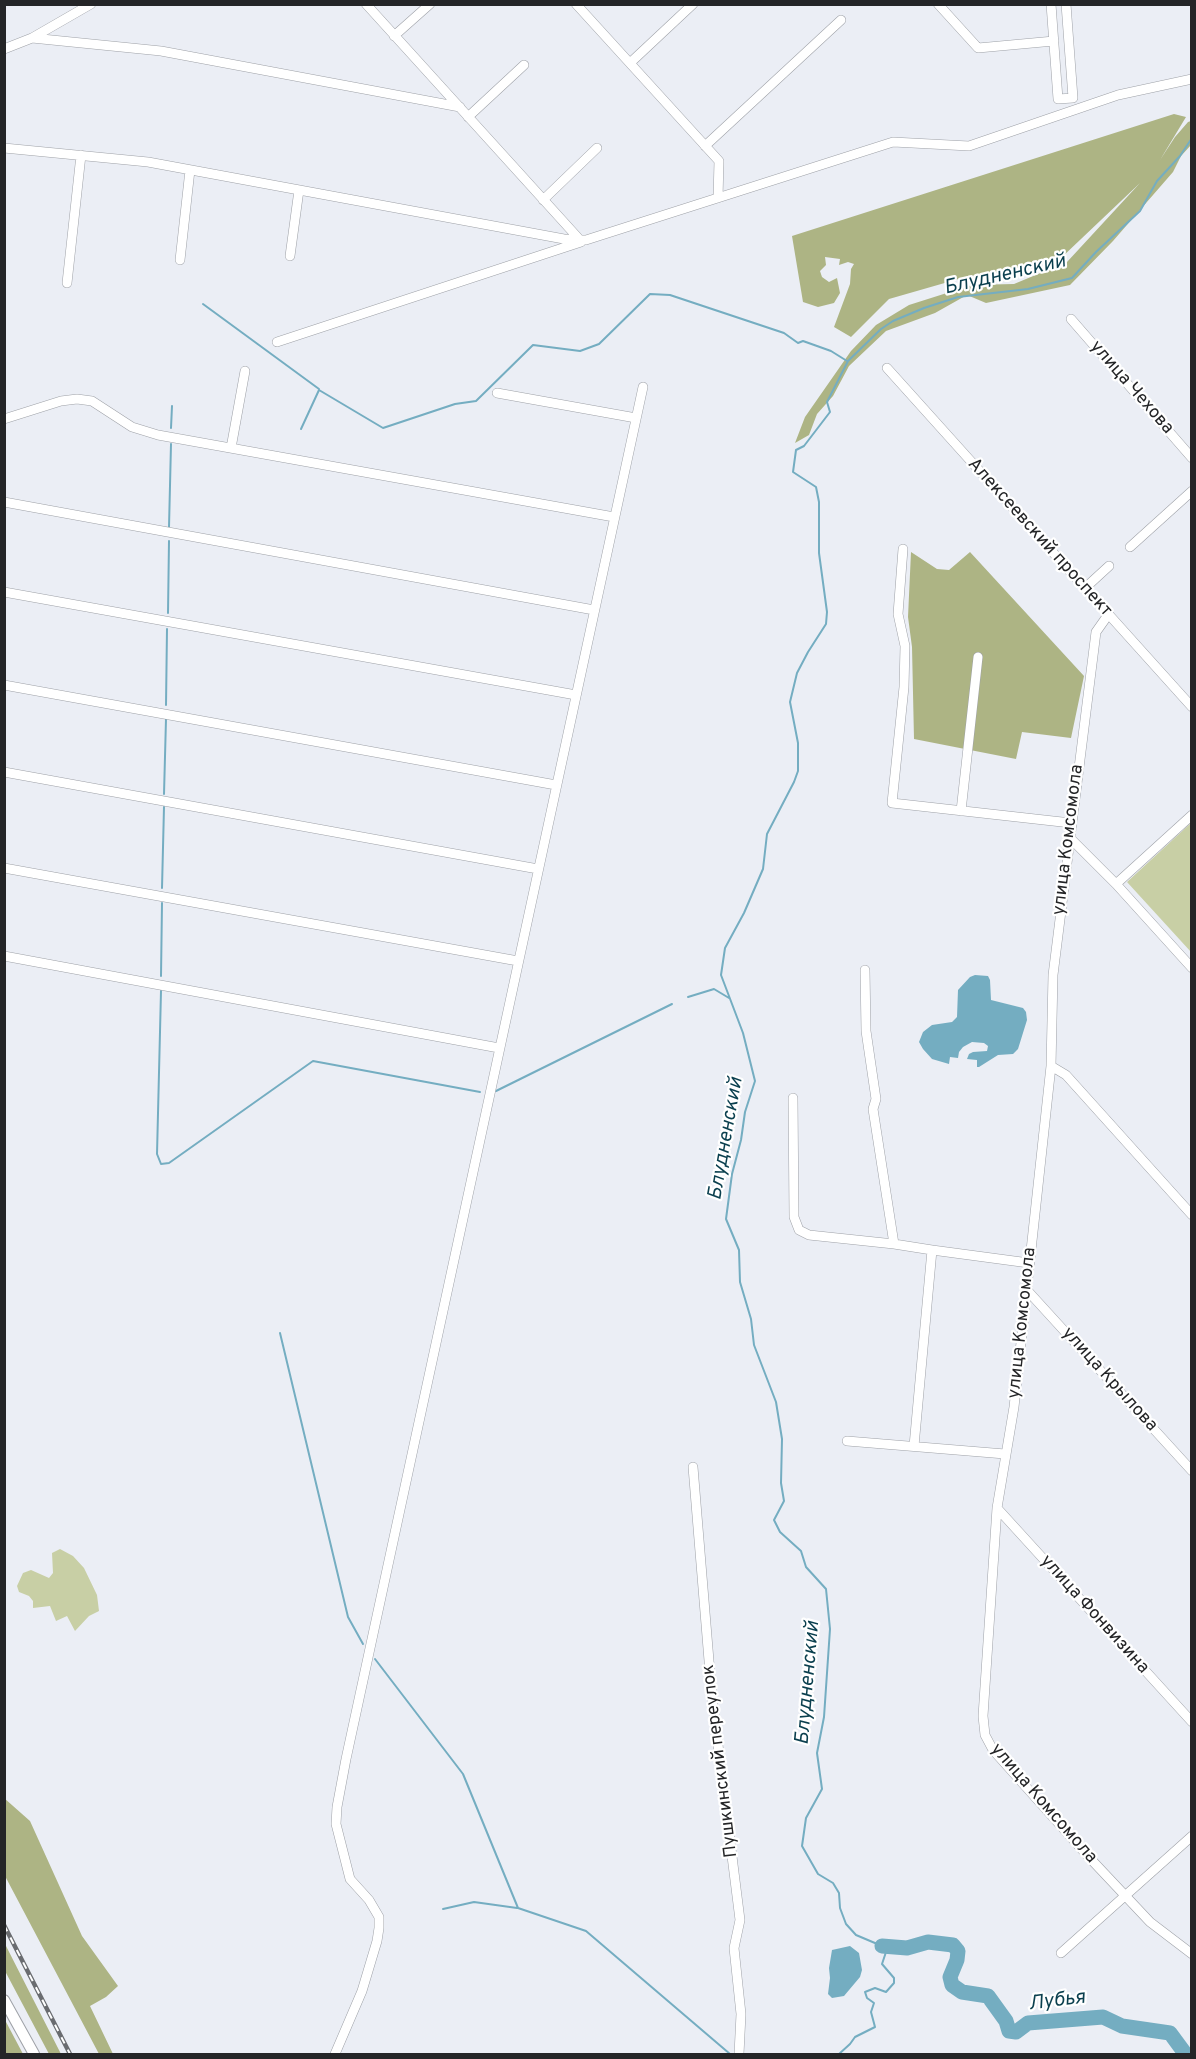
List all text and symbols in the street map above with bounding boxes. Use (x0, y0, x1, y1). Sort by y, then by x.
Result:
water label: Блудненский (942, 250, 1068, 302)
street label: улица Чехова (1085, 337, 1177, 439)
street label: Алексеевский проспект (962, 454, 1116, 622)
street label: улица Комсомола (1049, 763, 1089, 917)
water label: Блудненский (704, 1076, 750, 1202)
street label: улица Комсомола (1004, 1246, 1042, 1400)
street label: улица Крылова (1056, 1323, 1162, 1437)
street label: улица Фонвизина (1035, 1551, 1153, 1679)
water label: Блудненский (792, 1620, 826, 1746)
street label: Пушкинский переулок (698, 1663, 744, 1859)
street label: улица Комсомола (985, 1740, 1101, 1868)
water label: Лубья (1027, 1987, 1087, 2017)

